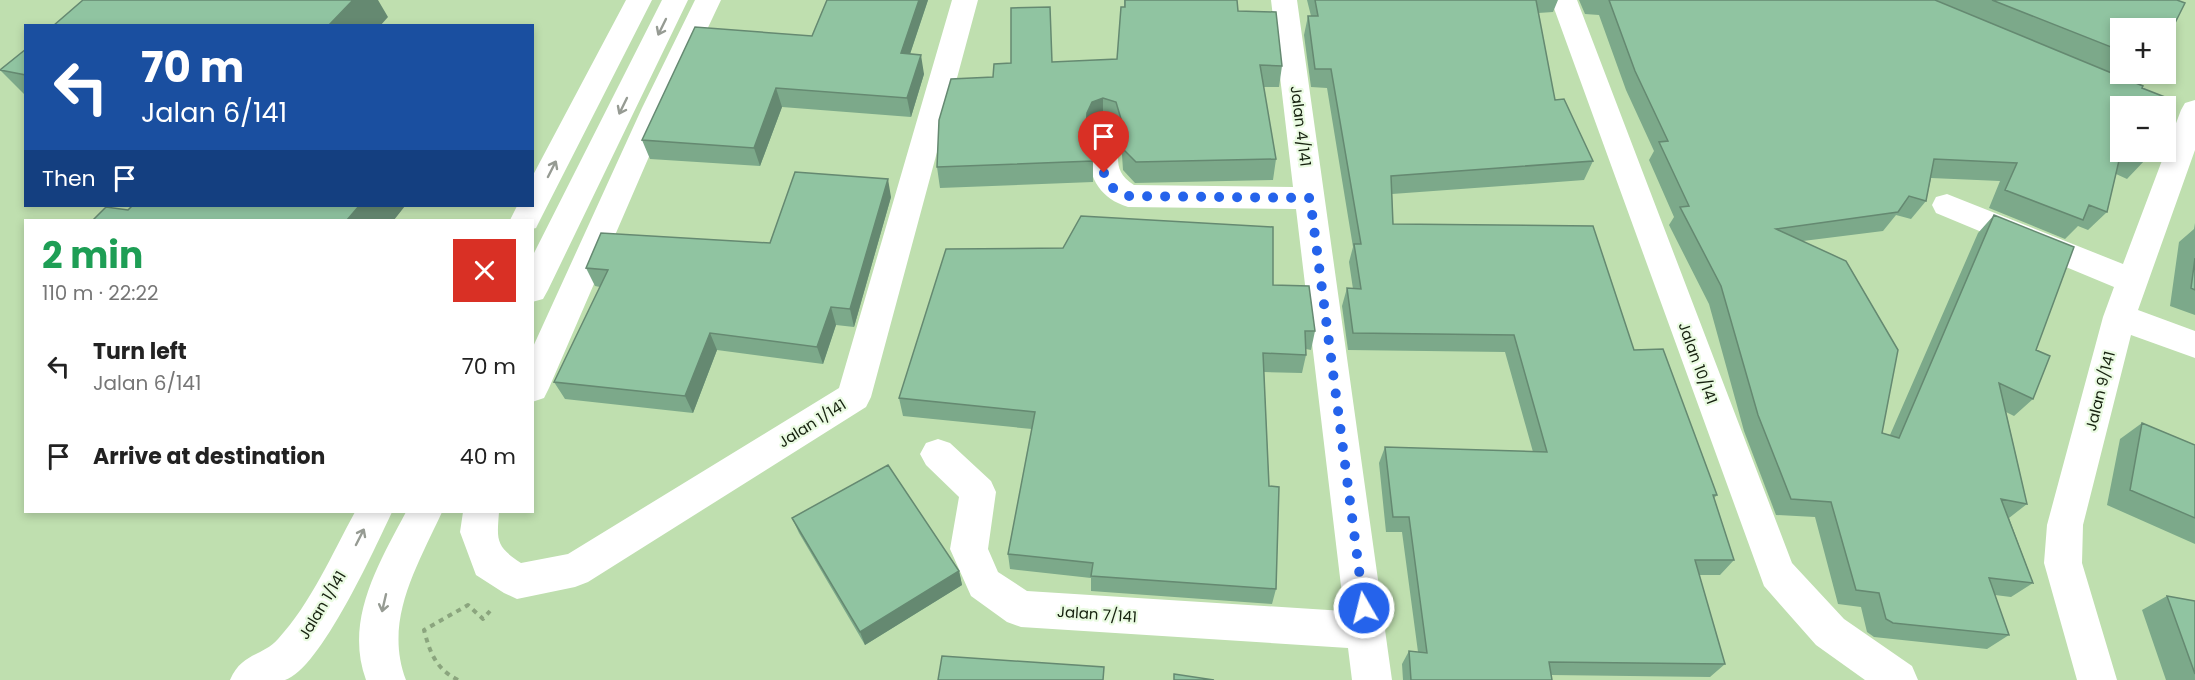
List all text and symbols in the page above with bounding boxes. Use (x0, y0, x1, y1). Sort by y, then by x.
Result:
one-way arrow (656, 18, 668, 35)
map controls (2110, 18, 2176, 162)
button: + (2110, 18, 2176, 84)
text: 70 m (141, 38, 244, 97)
icon: left (42, 48, 120, 126)
street label: Jalan 4/141 (1286, 84, 1316, 168)
text: Jalan 6/141 (141, 94, 287, 131)
button: − (2110, 96, 2176, 162)
one-way arrow (617, 97, 628, 115)
pin (1078, 111, 1129, 173)
icon: arrive (1087, 120, 1120, 153)
one-way arrow (547, 160, 558, 178)
icon: arrive (108, 162, 141, 195)
text: Then (42, 163, 96, 194)
text: 2 min (42, 230, 143, 281)
button: close (453, 239, 516, 302)
text: 110 m · 22:22 (42, 279, 158, 307)
street label: Jalan 10/141 (1673, 319, 1723, 407)
text: Turn left (93, 336, 187, 367)
street label: Jalan 9/141 (2080, 349, 2120, 433)
icon: left (42, 350, 75, 383)
text: 70 m (462, 351, 516, 382)
text: Jalan 6/141 (93, 369, 201, 397)
street label: Jalan 1/141 (774, 394, 850, 452)
icon: arrive (42, 440, 75, 473)
text: Arrive at destination (93, 441, 325, 472)
text: 40 m (460, 441, 516, 472)
one-way arrow (355, 529, 367, 547)
street label: Jalan 1/141 (293, 567, 351, 643)
position arrow (1332, 576, 1396, 640)
one-way arrow (377, 594, 389, 613)
street label: Jalan 7/141 (1056, 601, 1138, 627)

